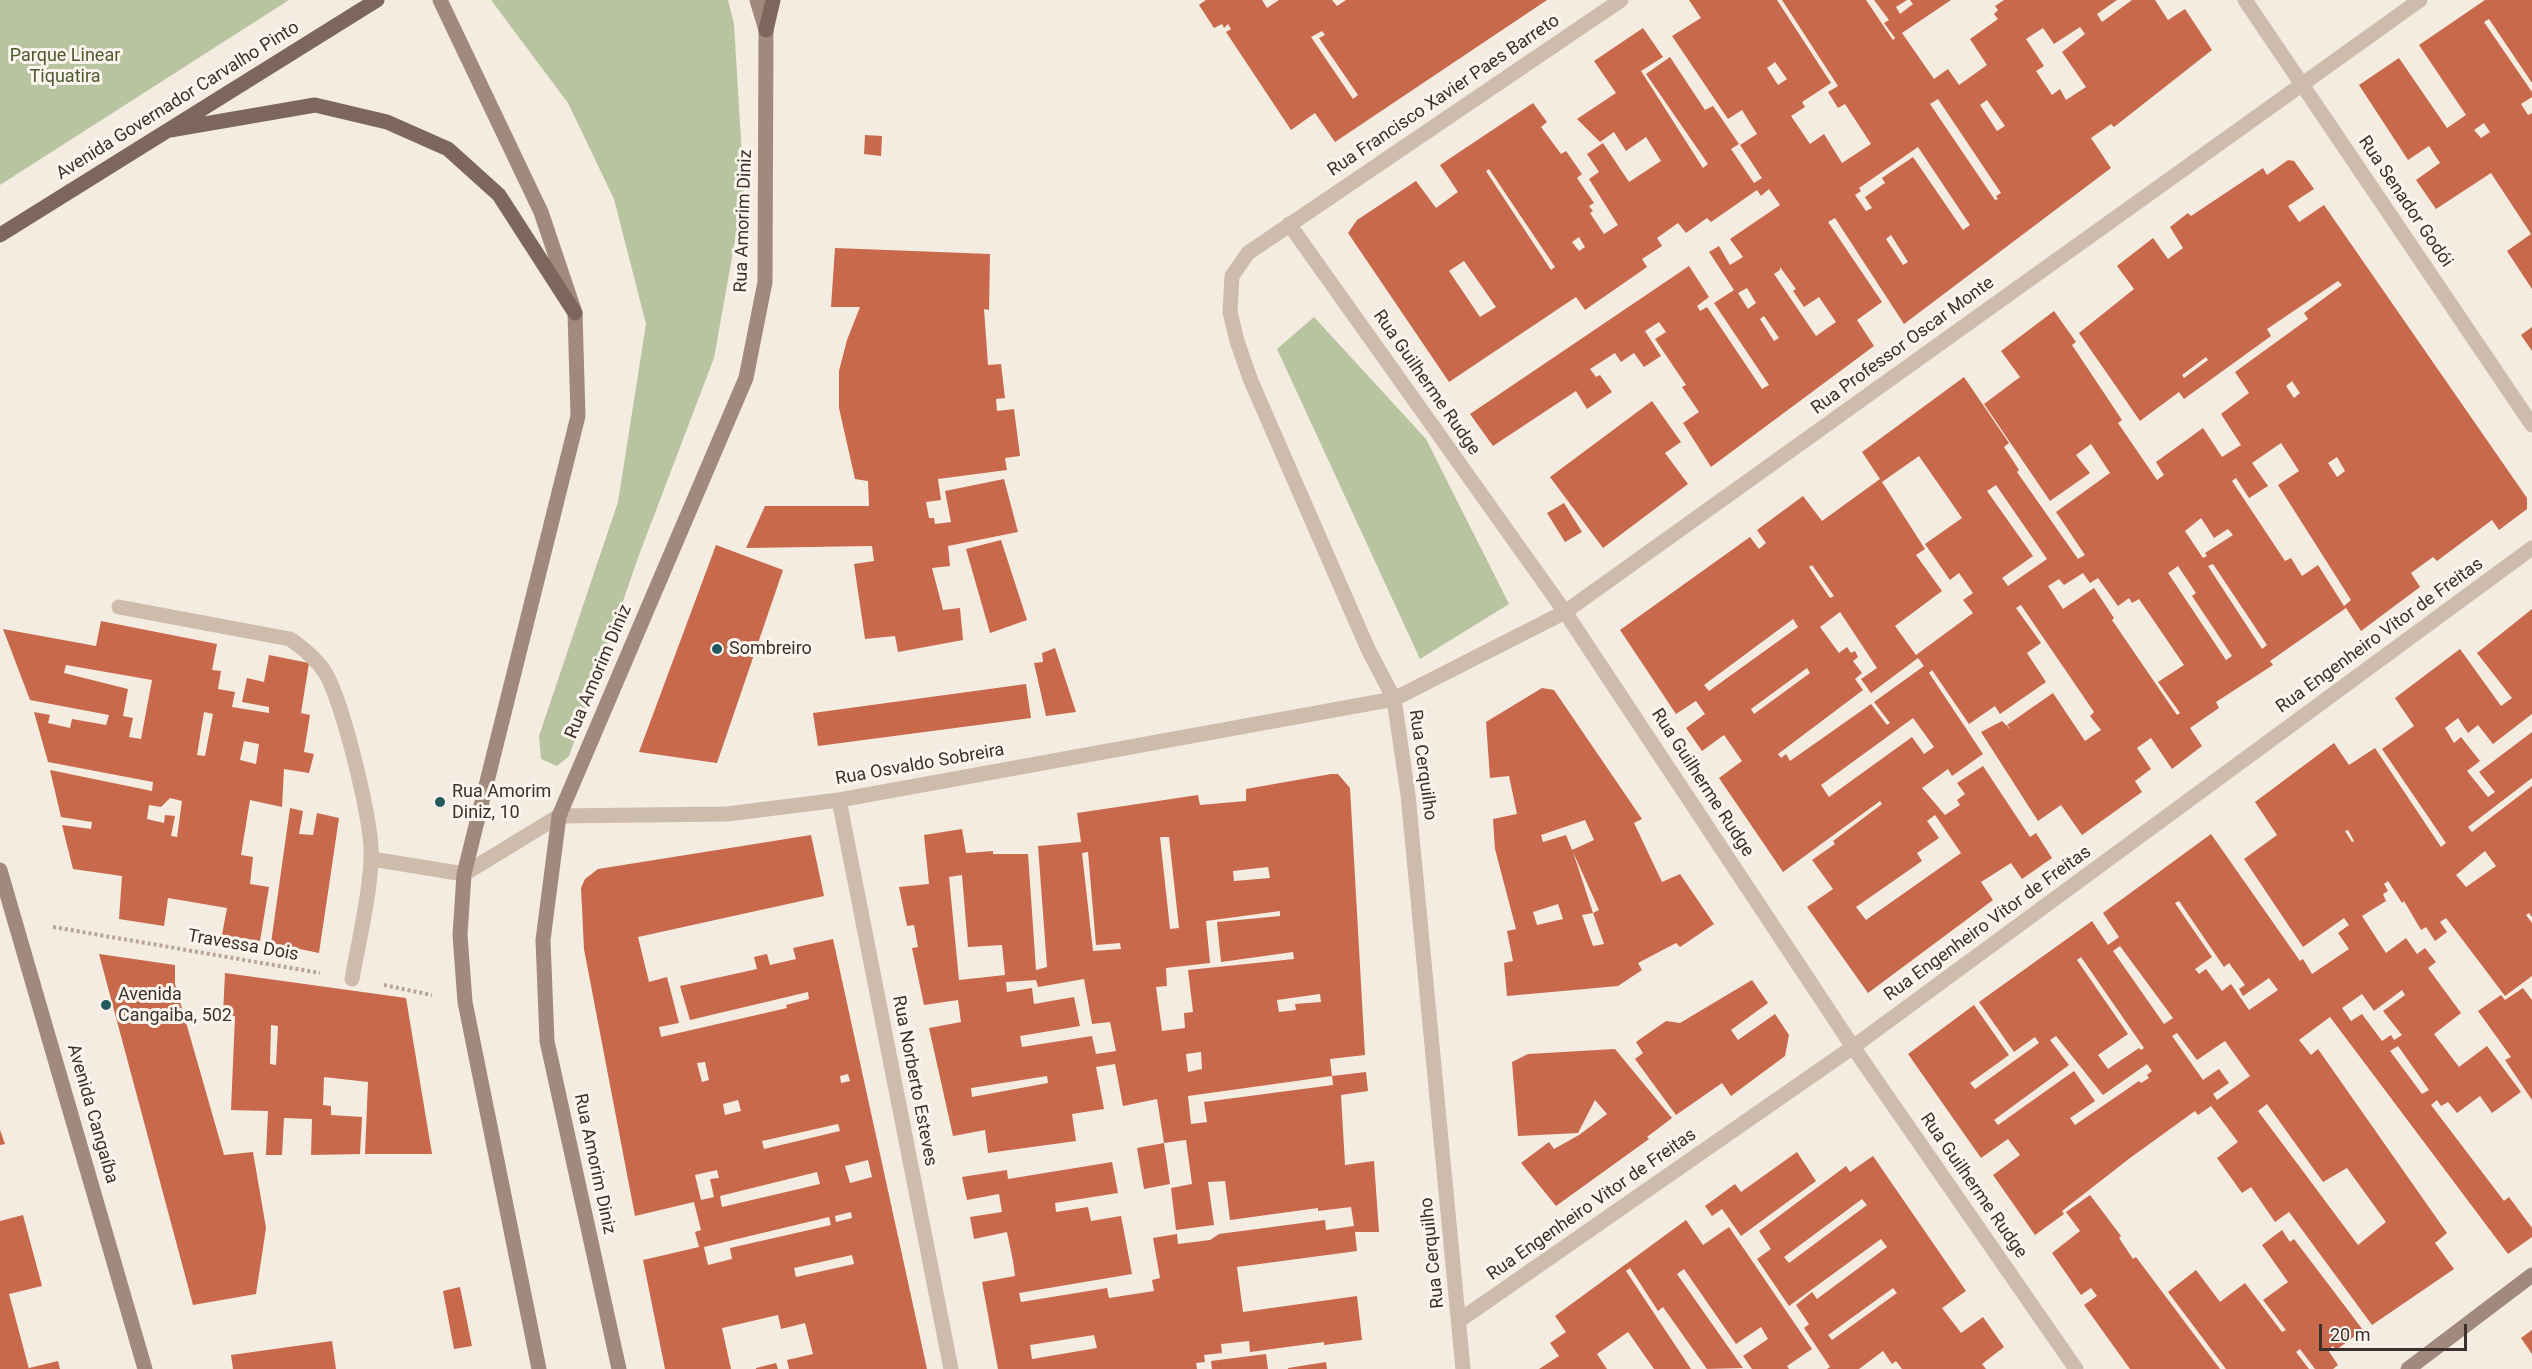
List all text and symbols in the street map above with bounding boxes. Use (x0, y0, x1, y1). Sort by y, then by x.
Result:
street label: Rua Francisco Xavier Paes Barreto (1324, 10, 1564, 182)
street label: Avenida Governador Carvalho Pinto (53, 17, 303, 185)
park label: Parque Linear Tiquatira (10, 45, 120, 88)
street label: Rua Senador Godói (2353, 132, 2457, 272)
street label: Rua Amorim Diniz (731, 149, 757, 293)
street label: Rua Professor Oscar Monte (1807, 272, 1999, 420)
street label: Rua Guilherme Rudge (1368, 306, 1484, 460)
street label: Rua Engenheiro Vitor de Freitas (2272, 554, 2488, 718)
street label: Rua Amorim Diniz (561, 602, 637, 742)
place label: Sombreiro (729, 638, 812, 660)
marker: Sombreiro (710, 642, 724, 656)
street label: Rua Guilherme Rudge (1646, 705, 1758, 861)
street label: Rua Cerquilho (1404, 708, 1440, 822)
street label: Rua Osvaldo Sobreira (834, 740, 1006, 790)
place label: Rua Amorim Diniz, 10 (452, 781, 551, 824)
marker: Rua Amorim Diniz, 10 (433, 795, 447, 809)
street label: Rua Engenheiro Vitor de Freitas (1880, 842, 2096, 1006)
street label: Travessa Dois (186, 926, 300, 966)
place label: Avenida Cangaiba, 502 (118, 984, 232, 1026)
street label: Rua Norberto Esteves (887, 994, 941, 1168)
marker: Avenida Cangaiba, 502 (99, 998, 113, 1012)
street label: Avenida Cangaíba (62, 1042, 122, 1186)
street label: Rua Amorim Diniz (569, 1092, 619, 1236)
street label: Rua Guilherme Rudge (1915, 1109, 2031, 1263)
street label: Rua Engenheiro Vitor de Freitas (1483, 1124, 1701, 1286)
street label: Rua Cerquilho (1416, 1196, 1450, 1310)
scale bar (2322, 1312, 2470, 1350)
text: 20 m (2330, 1324, 2370, 1345)

